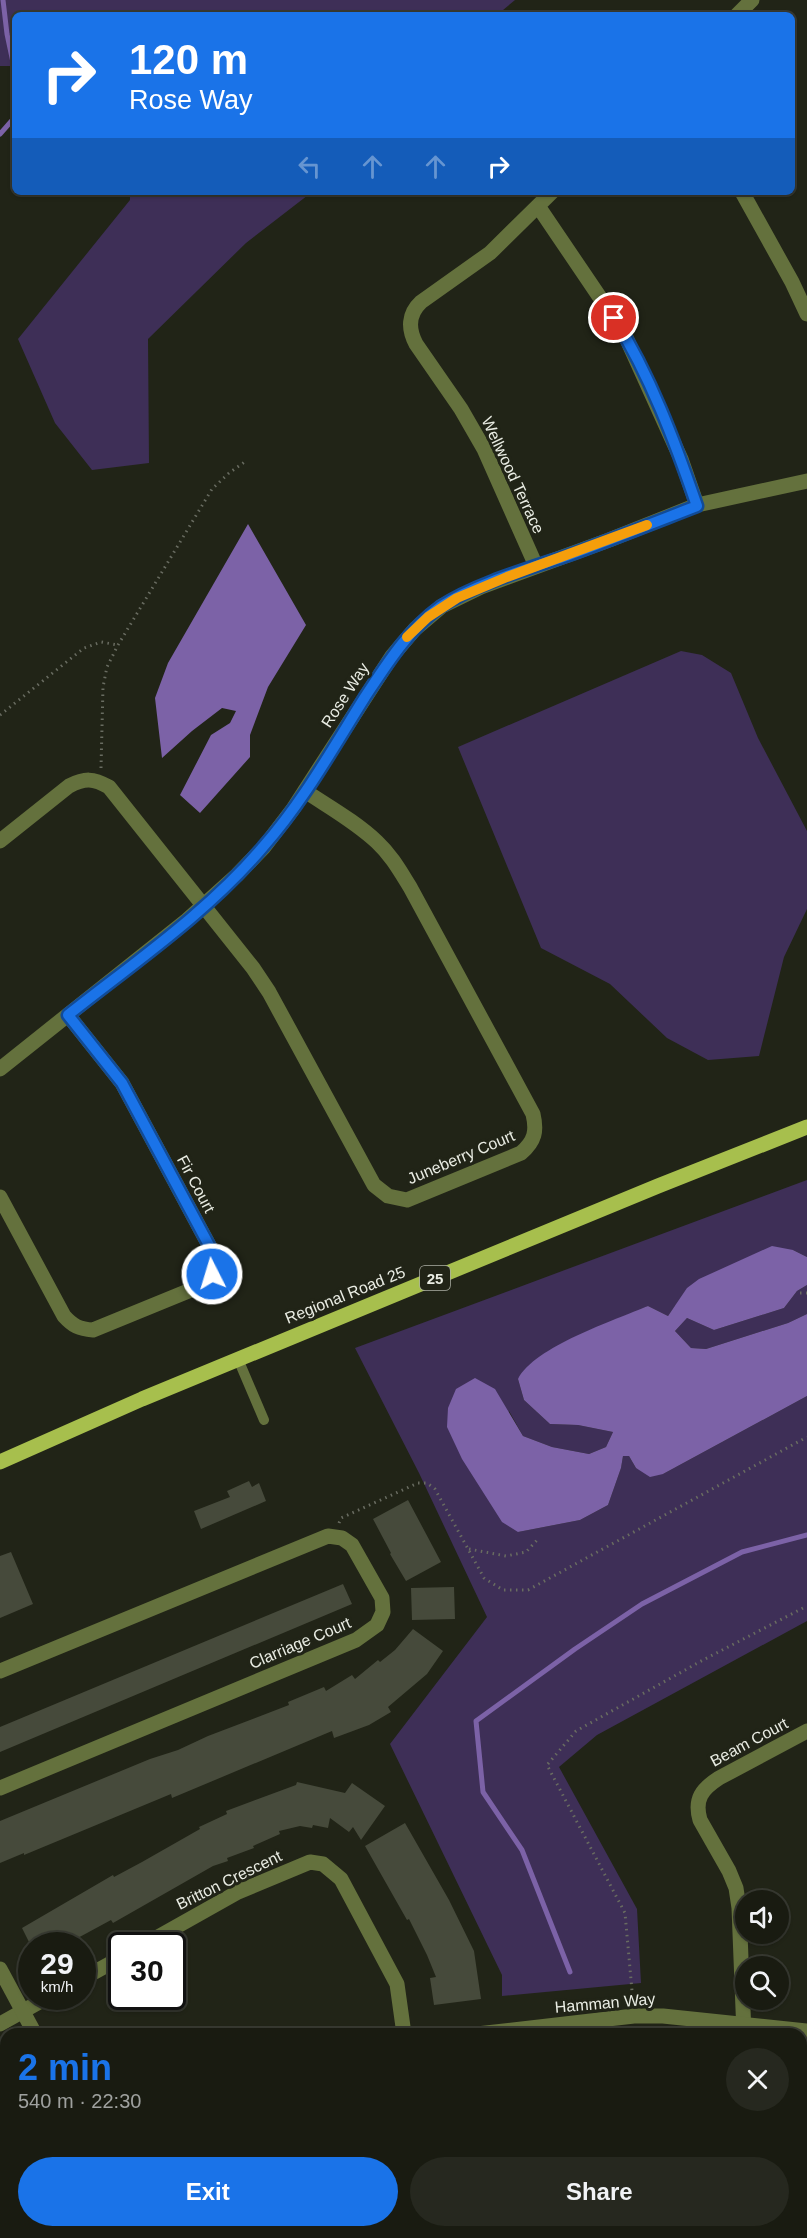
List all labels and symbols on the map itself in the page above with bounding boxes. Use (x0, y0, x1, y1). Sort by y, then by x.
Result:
pin (588, 292, 639, 343)
street label: Wellwood Terrace (479, 414, 547, 536)
street label: Rose Way (318, 660, 372, 730)
street label: Juneberry Court (405, 1127, 518, 1187)
street label: Fir Court (174, 1153, 218, 1216)
position arrow (180, 1242, 244, 1306)
street label: Regional Road 25 (282, 1263, 408, 1327)
road number: 25 (420, 1266, 450, 1290)
street label: Clarriage Court (247, 1614, 354, 1672)
street label: Beam Court (707, 1714, 791, 1770)
street label: Britton Crescent (174, 1847, 285, 1913)
speed limit sign: 30 (108, 1932, 186, 2010)
street label: Hamman Way (554, 1990, 656, 2016)

